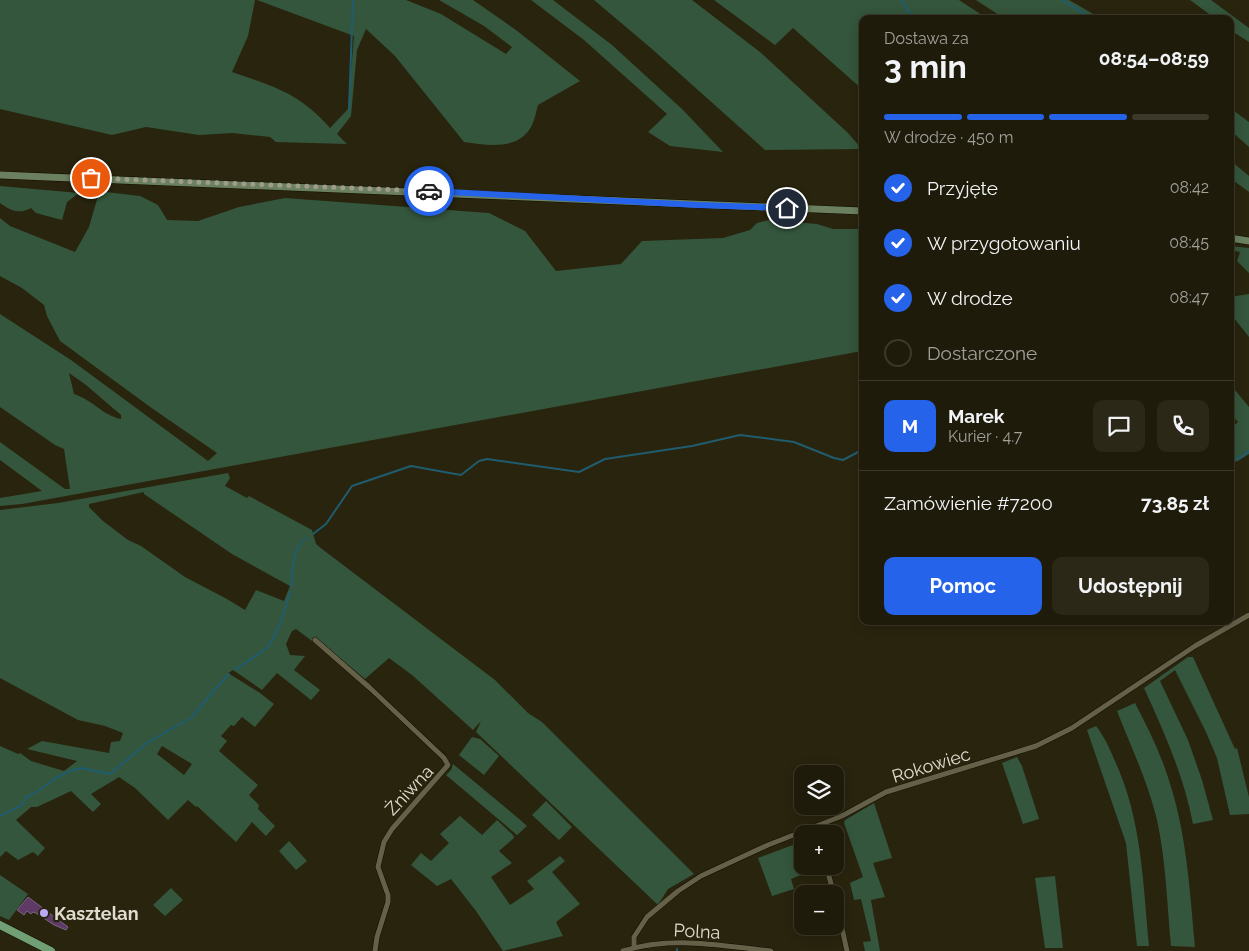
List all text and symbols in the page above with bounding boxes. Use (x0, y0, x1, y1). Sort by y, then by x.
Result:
text: Dostawa za (884, 29, 969, 48)
text: 08:54–08:59 (1099, 47, 1209, 69)
text: 3 min (884, 48, 967, 85)
text: W drodze · 450 m (884, 128, 1013, 147)
pin (70, 157, 112, 199)
icon: bag (77, 164, 105, 192)
courier (404, 166, 454, 216)
icon: check (884, 174, 912, 202)
icon: car (415, 177, 443, 205)
text: Przyjęte (927, 177, 998, 199)
text: 08:42 (1170, 178, 1209, 197)
pin (766, 187, 808, 229)
icon: home (773, 194, 801, 222)
icon: check (884, 229, 912, 257)
text: W przygotowaniu (927, 232, 1081, 254)
text: 08:45 (1169, 233, 1209, 252)
icon: check (884, 284, 912, 312)
text: W drodze (927, 287, 1013, 309)
text: 08:47 (1169, 288, 1209, 307)
text: Dostarczone (927, 342, 1037, 364)
button: chat (1093, 400, 1145, 452)
button: phone (1157, 400, 1209, 452)
text: Marek (948, 405, 1004, 427)
text: M (902, 415, 918, 437)
text: Kurier · 4.7 (948, 427, 1022, 446)
text: Zamówienie #7200 (884, 492, 1053, 514)
text: 73.85 zł (1141, 492, 1209, 514)
button: Pomoc (884, 557, 1042, 615)
button: Udostępnij (1052, 557, 1209, 615)
street label: Rokowiec (889, 743, 973, 787)
street label: Żniwna (381, 761, 437, 819)
map controls (794, 765, 844, 935)
button: layers (794, 765, 844, 815)
button: + (794, 825, 844, 875)
button: − (794, 885, 844, 935)
place label: Kasztelan (54, 903, 139, 924)
marker: Kasztelan (38, 907, 50, 919)
street label: Polna (673, 919, 721, 943)

